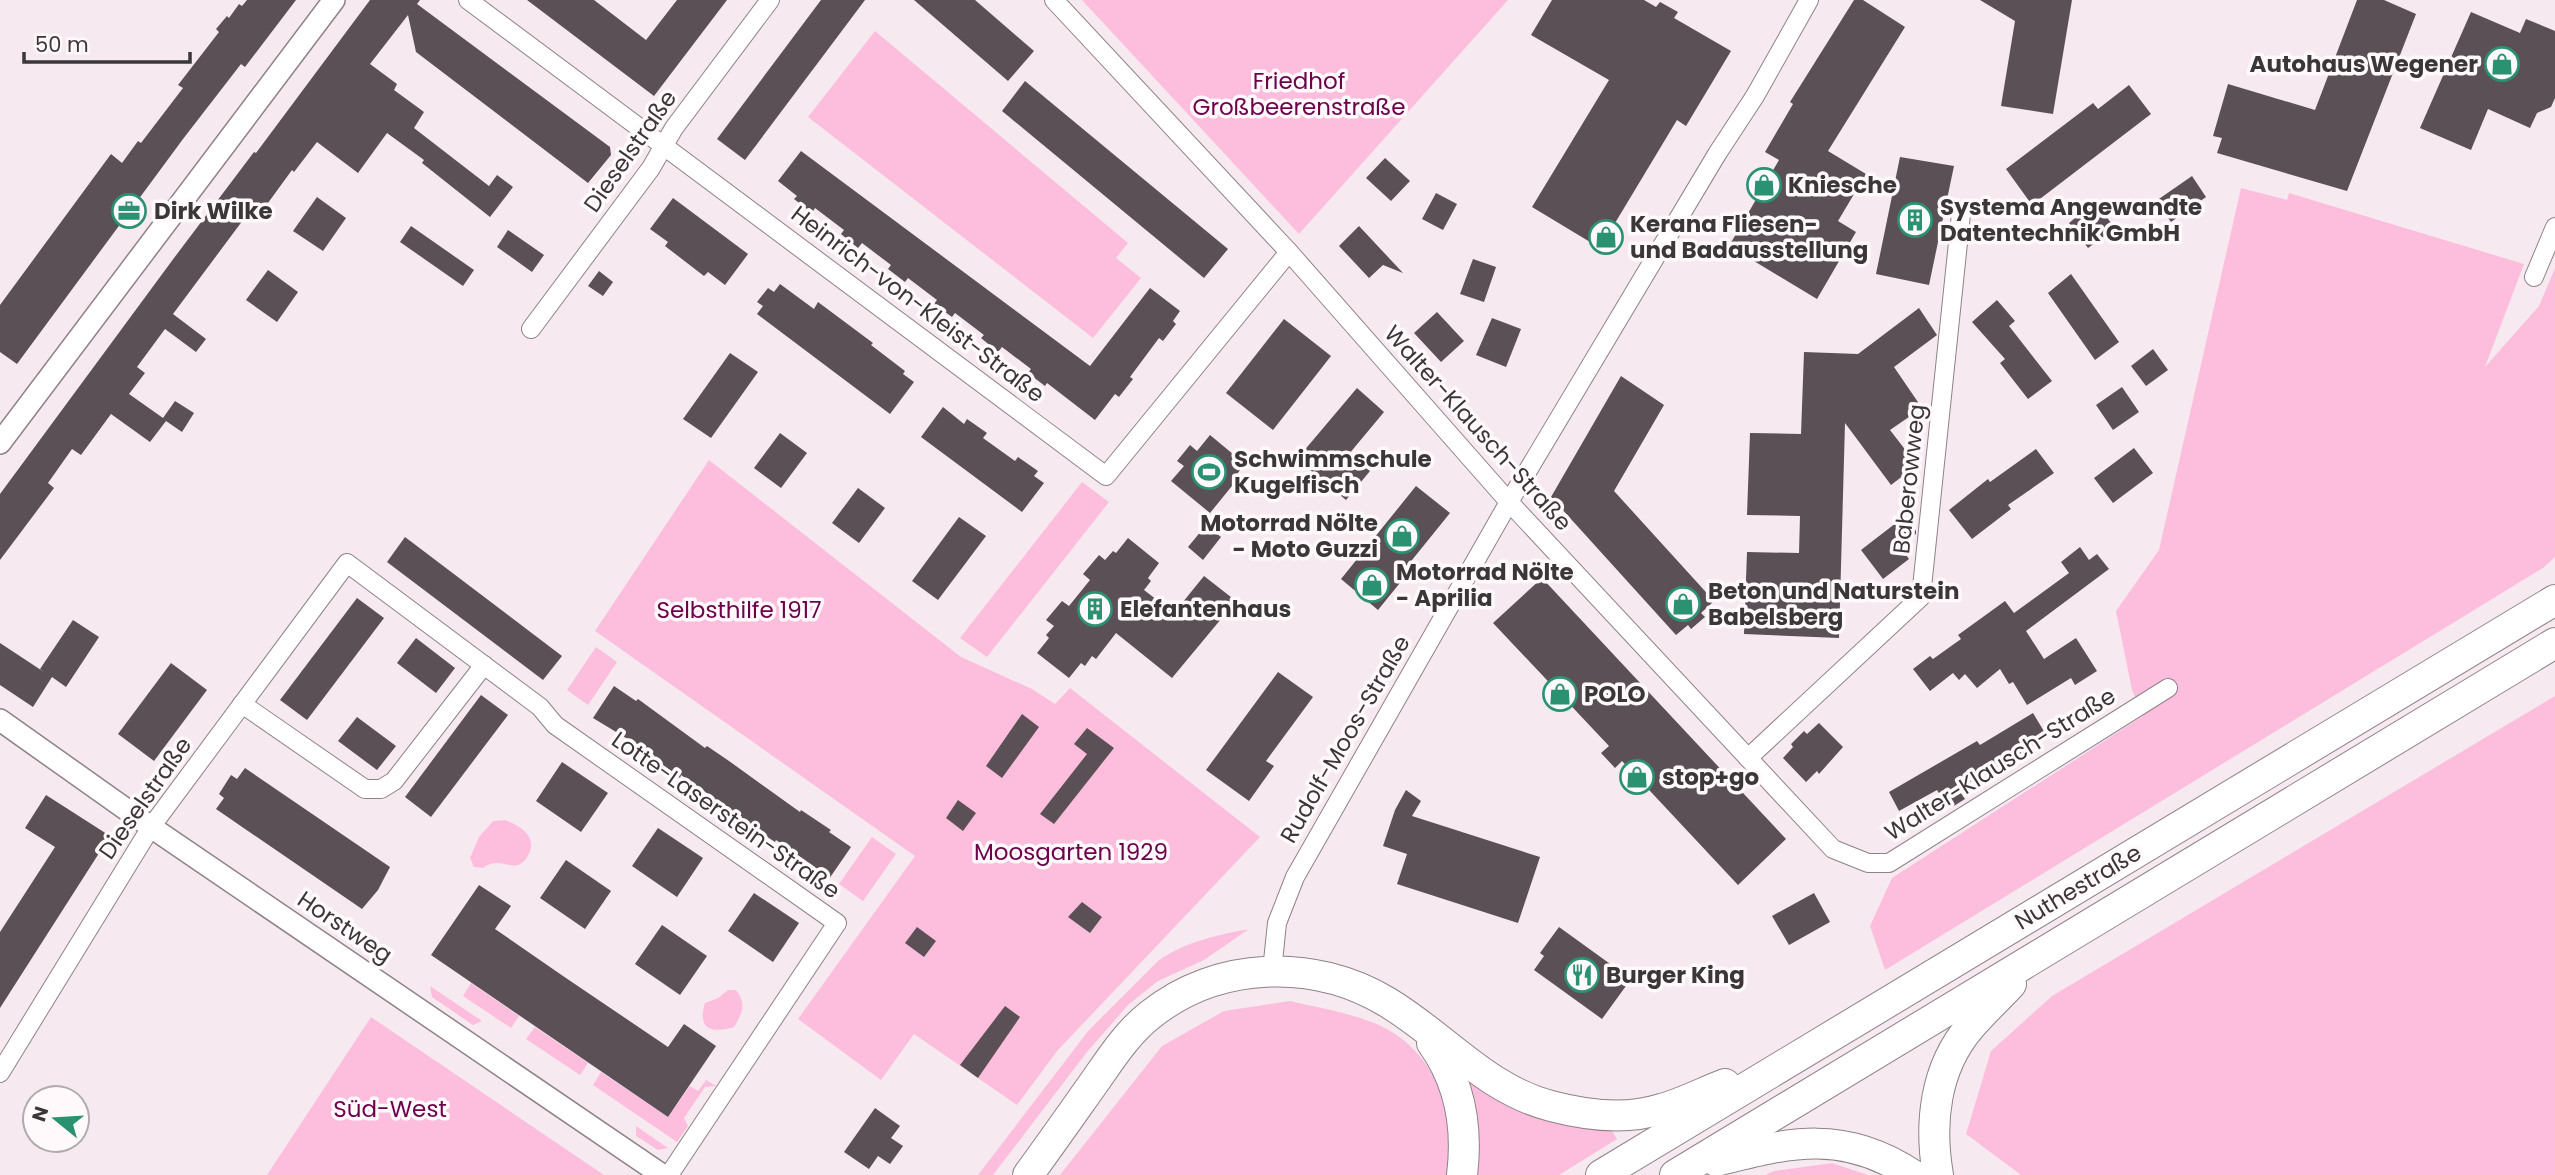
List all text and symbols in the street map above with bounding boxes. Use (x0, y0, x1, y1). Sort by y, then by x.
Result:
scale bar (24, 21, 191, 65)
text: 50 m (35, 30, 89, 59)
shop icon: Autohaus Wegener (2483, 45, 2521, 83)
place label: Autohaus Wegener (2250, 48, 2478, 80)
park label: Friedhof Großbeerenstraße (1193, 65, 1405, 123)
street label: Dieselstraße (576, 83, 684, 219)
shop icon: Kniesche (1745, 166, 1783, 204)
place label: Kniesche (1788, 169, 1897, 201)
place label: Systema Angewandte Datentechnik GmbH (1940, 191, 2202, 249)
office icon: Dirk Wilke (110, 192, 148, 230)
place label: Dirk Wilke (154, 195, 273, 227)
street label: Heinrich-von-Kleist-Straße (785, 198, 1051, 410)
building icon: Systema Angewandte Datentechnik GmbH (1896, 201, 1934, 239)
place label: Kerana Fliesen- und Badausstellung (1630, 208, 1868, 266)
shop icon: Kerana Fliesen- und Badausstellung (1587, 218, 1625, 256)
street label: Walter-Klausch-Straße (1377, 318, 1579, 538)
street label: Baberowweg (1885, 403, 1933, 555)
place label: Schwimmschule Kugelfisch (1234, 443, 1432, 501)
sports icon: Schwimmschule Kugelfisch (1190, 453, 1228, 491)
place label: Motorrad Nölte - Moto Guzzi (1200, 507, 1378, 565)
shop icon: Motorrad Nölte - Moto Guzzi (1383, 517, 1421, 555)
place label: Motorrad Nölte - Aprilia (1396, 556, 1574, 614)
shop icon: Motorrad Nölte - Aprilia (1353, 566, 1391, 604)
place label: Beton und Naturstein Babelsberg (1708, 575, 1959, 633)
shop icon: Beton und Naturstein Babelsberg (1664, 585, 1702, 623)
building icon: Elefantenhaus (1076, 590, 1114, 628)
place label: Elefantenhaus (1120, 593, 1291, 625)
park label: Selbsthilfe 1917 (656, 594, 822, 626)
street label: Rudolf-Moos-Straße (1272, 629, 1418, 849)
shop icon: POLO (1541, 675, 1579, 713)
place label: POLO (1584, 678, 1645, 710)
street label: Walter-Klausch-Straße (1879, 680, 2121, 848)
street label: Lotte-Laserstein-Straße (605, 724, 847, 906)
street label: Dieselstraße (91, 730, 199, 866)
shop icon: stop+go (1618, 758, 1656, 796)
place label: stop+go (1662, 761, 1759, 793)
park label: Moosgarten 1929 (974, 836, 1168, 868)
street label: Nuthestraße (2009, 837, 2147, 937)
street label: Horstweg (291, 883, 399, 971)
restaurant icon: Burger King (1563, 956, 1601, 994)
place label: Burger King (1606, 959, 1745, 991)
north arrow (21, 1084, 91, 1154)
park label: Süd-West (333, 1093, 447, 1125)
text: N (25, 1103, 55, 1125)

